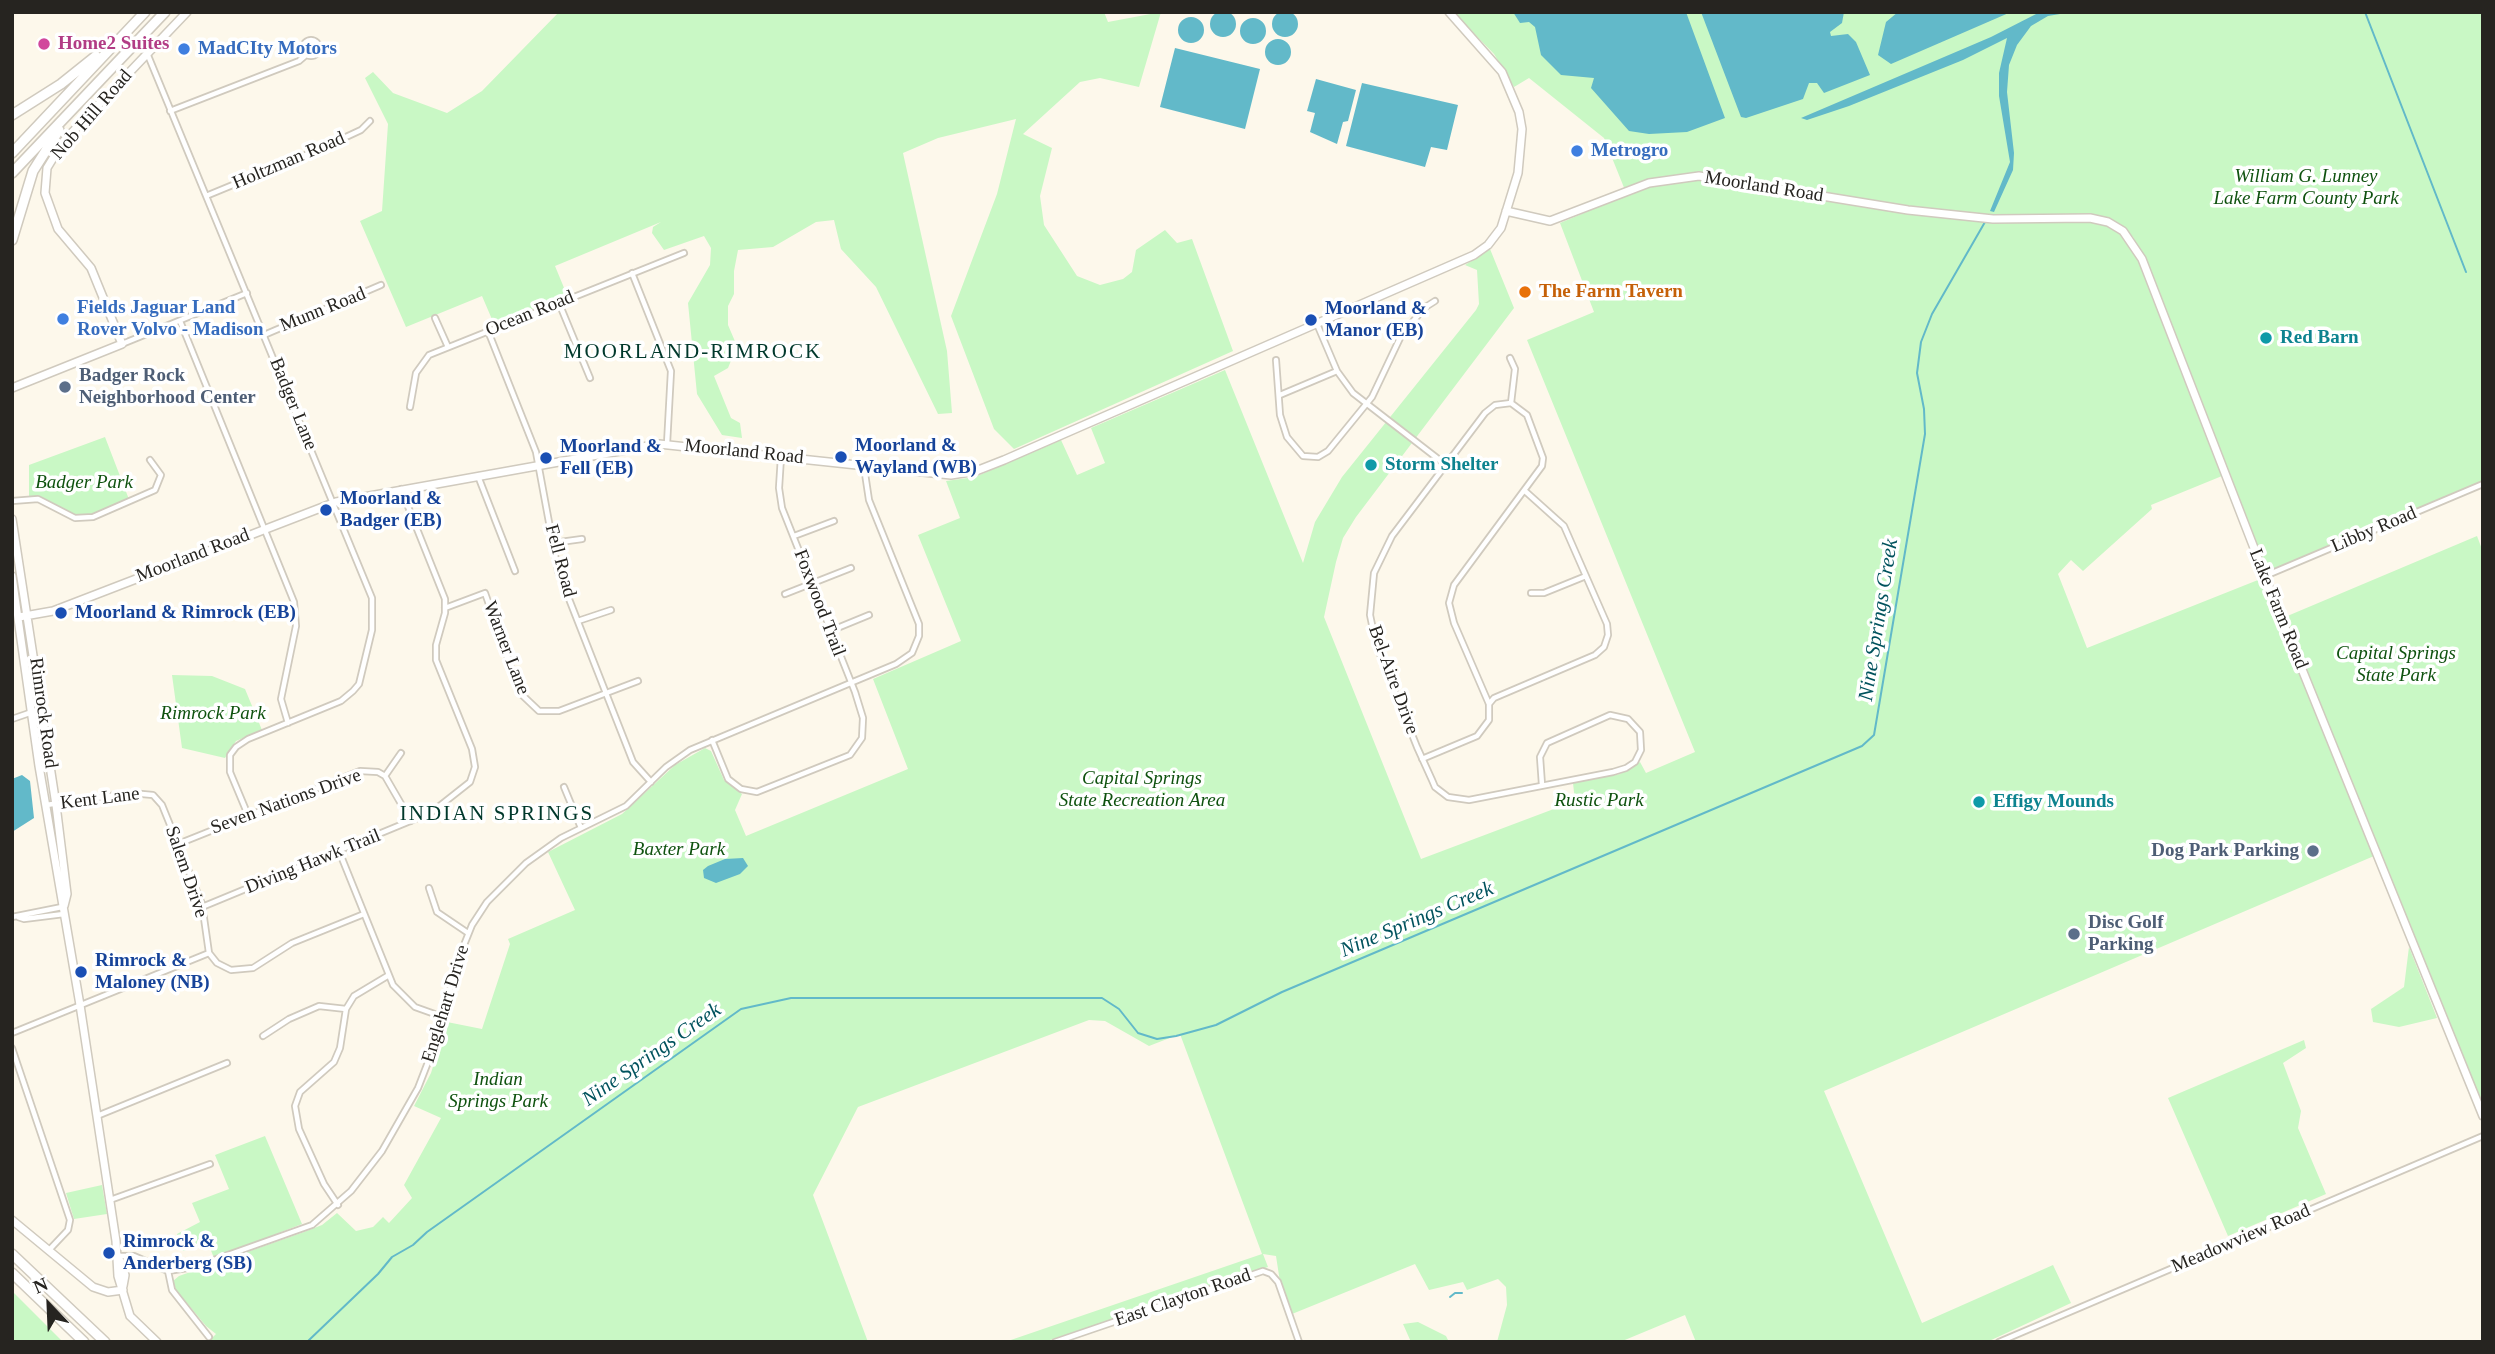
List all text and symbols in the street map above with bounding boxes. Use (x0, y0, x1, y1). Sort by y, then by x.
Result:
place label: Home2 Suites (58, 33, 169, 55)
marker: Home2 Suites (36, 36, 52, 52)
place label: MadCIty Motors (198, 38, 337, 60)
marker: MadCIty Motors (176, 41, 192, 57)
street label: Nob Hill Road (47, 65, 137, 165)
street label: Holtzman Road (229, 127, 349, 195)
place label: Metrogro (1591, 140, 1668, 162)
marker: Metrogro (1569, 143, 1585, 159)
street label: Moorland Road (1703, 166, 1825, 208)
park label: William G. Lunney Lake Farm County Park (2213, 166, 2399, 210)
place label: The Farm Tavern (1539, 281, 1683, 303)
street label: Munn Road (277, 283, 369, 337)
marker: The Farm Tavern (1517, 284, 1533, 300)
street label: Ocean Road (482, 286, 578, 342)
place label: Fields Jaguar Land Rover Volvo - Madison (77, 297, 264, 341)
place label: Moorland & Manor (EB) (1325, 298, 1427, 342)
marker: Fields Jaguar Land Rover Volvo - Madison (55, 311, 71, 327)
marker: Moorland & Manor (EB) (1303, 312, 1319, 328)
place label: Red Barn (2280, 327, 2359, 349)
marker: Red Barn (2258, 330, 2274, 346)
district label: MOORLAND-RIMROCK (566, 339, 820, 365)
street label: Badger Lane (264, 354, 322, 454)
place label: Badger Rock Neighborhood Center (79, 365, 256, 409)
marker: Badger Rock Neighborhood Center (57, 379, 73, 395)
street label: Moorland Road (683, 434, 805, 470)
place label: Moorland & Wayland (WB) (855, 435, 977, 479)
place label: Moorland & Fell (EB) (560, 436, 662, 480)
marker: Moorland & Wayland (WB) (833, 449, 849, 465)
marker: Moorland & Fell (EB) (538, 450, 554, 466)
place label: Storm Shelter (1385, 454, 1498, 476)
marker: Storm Shelter (1363, 457, 1379, 473)
park label: Badger Park (35, 472, 133, 494)
place label: Moorland & Badger (EB) (340, 488, 442, 532)
marker: Moorland & Badger (EB) (318, 502, 334, 518)
street label: Libby Road (2328, 502, 2420, 558)
street label: Fell Road (539, 522, 581, 600)
street label: Moorland Road (133, 524, 253, 588)
water label: Nine Springs Creek (1854, 537, 1904, 703)
street label: Foxwood Trail (788, 546, 850, 660)
street label: Lake Farm Road (2244, 546, 2312, 672)
street label: Warner Lane (478, 598, 534, 698)
place label: Moorland & Rimrock (EB) (75, 602, 296, 624)
marker: Moorland & Rimrock (EB) (53, 605, 69, 621)
street label: Bel-Aire Drive (1363, 622, 1423, 738)
park label: Capital Springs State Park (2336, 643, 2456, 687)
street label: Rimrock Road (24, 656, 62, 770)
park label: Rimrock Park (160, 703, 266, 725)
street label: Seven Nations Drive (208, 764, 364, 840)
park label: Capital Springs State Recreation Area (1059, 768, 1225, 812)
street label: Kent Lane (59, 783, 141, 815)
park label: Rustic Park (1554, 790, 1644, 812)
place label: Effigy Mounds (1993, 791, 2114, 813)
marker: Effigy Mounds (1971, 794, 1987, 810)
district label: INDIAN SPRINGS (402, 801, 592, 827)
street label: Salem Drive (160, 823, 212, 921)
street label: Diving Hawk Trail (242, 824, 384, 900)
park label: Baxter Park (633, 839, 725, 861)
place label: Dog Park Parking (2151, 840, 2299, 862)
marker: Dog Park Parking (2305, 843, 2321, 859)
water label: Nine Springs Creek (1337, 876, 1497, 964)
place label: Disc Golf Parking (2088, 912, 2163, 956)
marker: Disc Golf Parking (2066, 926, 2082, 942)
street label: Englehart Drive (417, 942, 475, 1066)
place label: Rimrock & Maloney (NB) (95, 950, 210, 994)
marker: Rimrock & Maloney (NB) (73, 964, 89, 980)
water label: Nine Springs Creek (578, 998, 726, 1112)
park label: Indian Springs Park (448, 1069, 548, 1113)
street label: Meadowview Road (2168, 1200, 2314, 1278)
place label: Rimrock & Anderberg (SB) (123, 1231, 252, 1275)
marker: Rimrock & Anderberg (SB) (101, 1245, 117, 1261)
street label: East Clayton Road (1112, 1264, 1254, 1332)
north arrow (14, 1270, 84, 1340)
text: N (30, 1273, 51, 1298)

